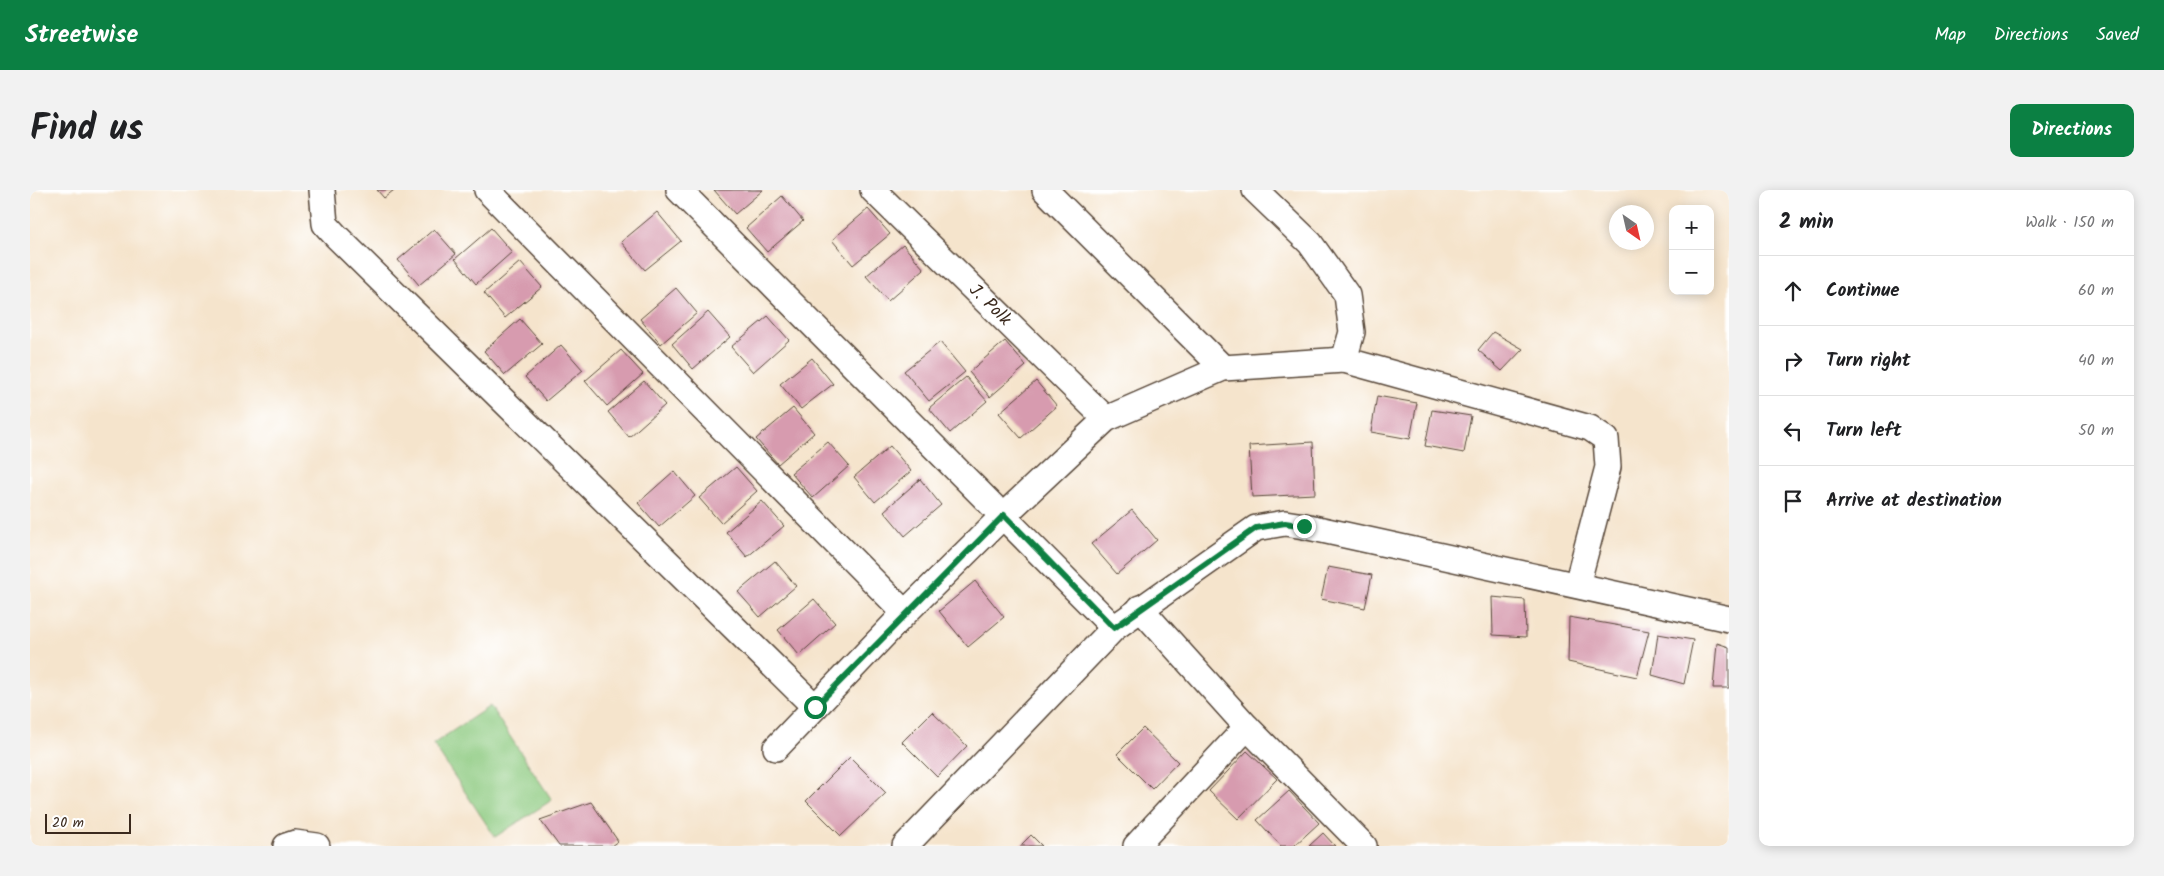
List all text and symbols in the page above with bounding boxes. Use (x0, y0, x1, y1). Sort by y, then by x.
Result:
text: Streetwise (25, 16, 138, 55)
text: Map (1934, 21, 1966, 50)
text: Directions (1994, 21, 2068, 50)
text: Saved (2096, 21, 2139, 50)
text: Find us (30, 102, 143, 158)
button: Directions (2010, 104, 2134, 157)
north arrow (1609, 205, 1654, 250)
map controls (1669, 205, 1714, 295)
button: + (1669, 205, 1714, 250)
text: 2 min (1779, 206, 1834, 239)
text: Walk · 150 m (2025, 210, 2114, 235)
button: − (1669, 250, 1714, 295)
text: Continue (1826, 276, 1899, 306)
street label: J. Polk (962, 277, 1019, 333)
icon: ahead (1779, 277, 1807, 305)
text: 60 m (2078, 278, 2114, 303)
text: Turn right (1826, 346, 1911, 376)
icon: right (1779, 347, 1807, 375)
text: 40 m (2078, 348, 2114, 373)
text: Turn left (1826, 416, 1901, 446)
icon: left (1779, 417, 1807, 445)
text: 50 m (2078, 418, 2114, 443)
text: Arrive at destination (1826, 486, 2002, 516)
icon: arrive (1779, 487, 1807, 515)
route end (1293, 515, 1316, 538)
route start (804, 696, 827, 719)
scale bar (45, 811, 131, 834)
text: 20 m (52, 812, 84, 834)

